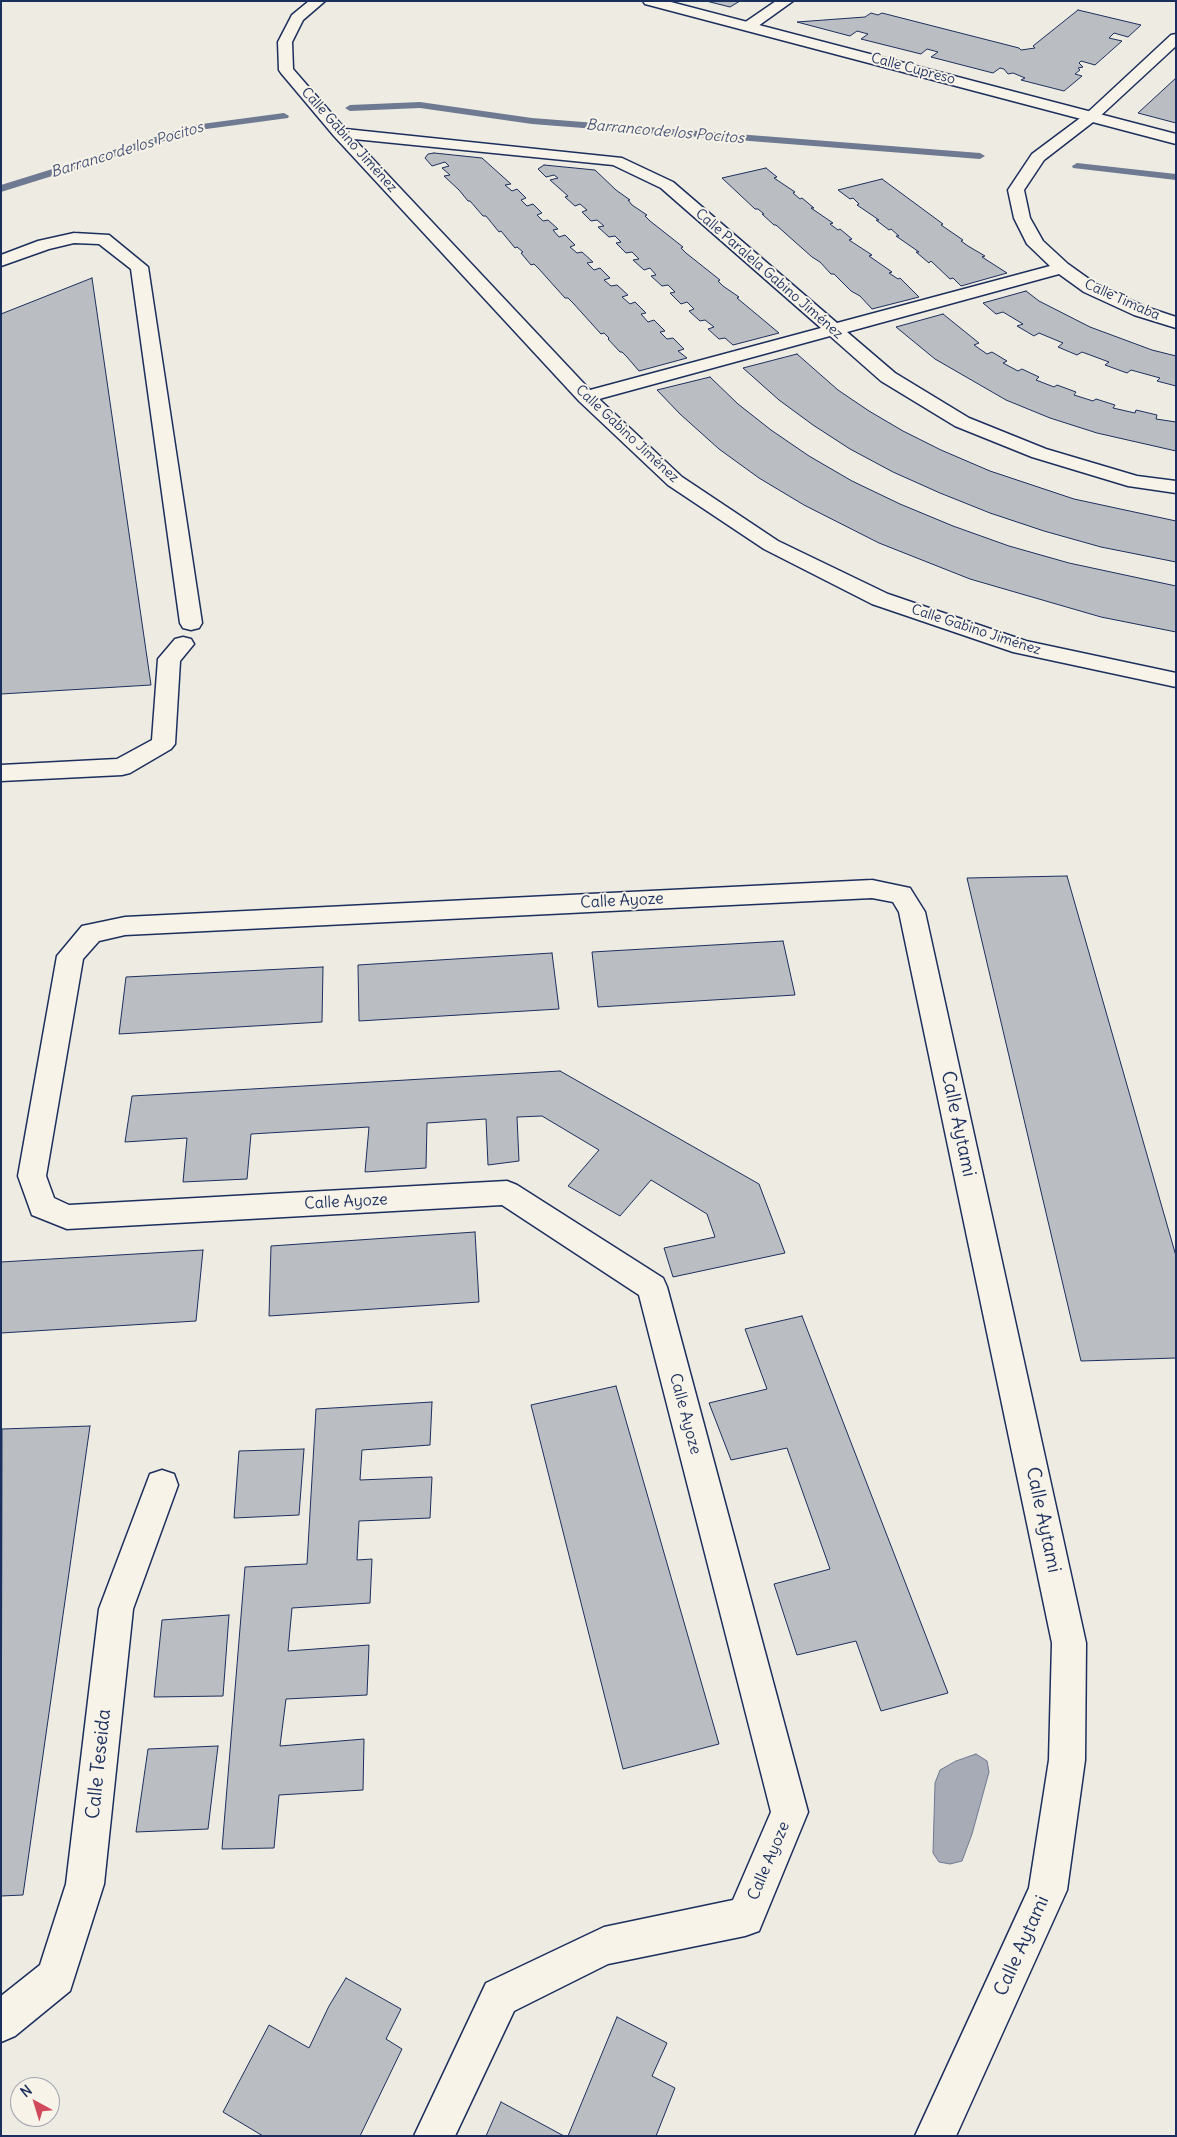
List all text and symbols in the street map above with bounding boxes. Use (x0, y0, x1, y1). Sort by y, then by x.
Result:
street label: Calle Cupreso (869, 50, 957, 88)
street label: Calle Gabino Jiménez (298, 84, 400, 196)
water label: Barranco de los Pocitos (585, 116, 745, 148)
water label: Barranco de los Pocitos (49, 118, 205, 182)
street label: Calle Paralela Gabino Jiménez (692, 205, 846, 343)
street label: Calle Timaba (1082, 276, 1162, 324)
street label: Calle Gabino Jiménez (572, 382, 682, 486)
street label: Calle Gabino Jiménez (909, 601, 1043, 659)
street label: Calle Ayoze (580, 889, 664, 913)
street label: Calle Aytami (936, 1069, 980, 1179)
street label: Calle Ayoze (304, 1190, 388, 1214)
street label: Calle Ayoze (665, 1371, 705, 1457)
street label: Calle Aytami (1021, 1465, 1065, 1575)
street label: Calle Teseida (82, 1708, 116, 1820)
street label: Calle Ayoze (744, 1819, 794, 1903)
street label: Calle Aytami (990, 1892, 1054, 2000)
north arrow (10, 2077, 60, 2127)
text: N (17, 2081, 36, 2101)

